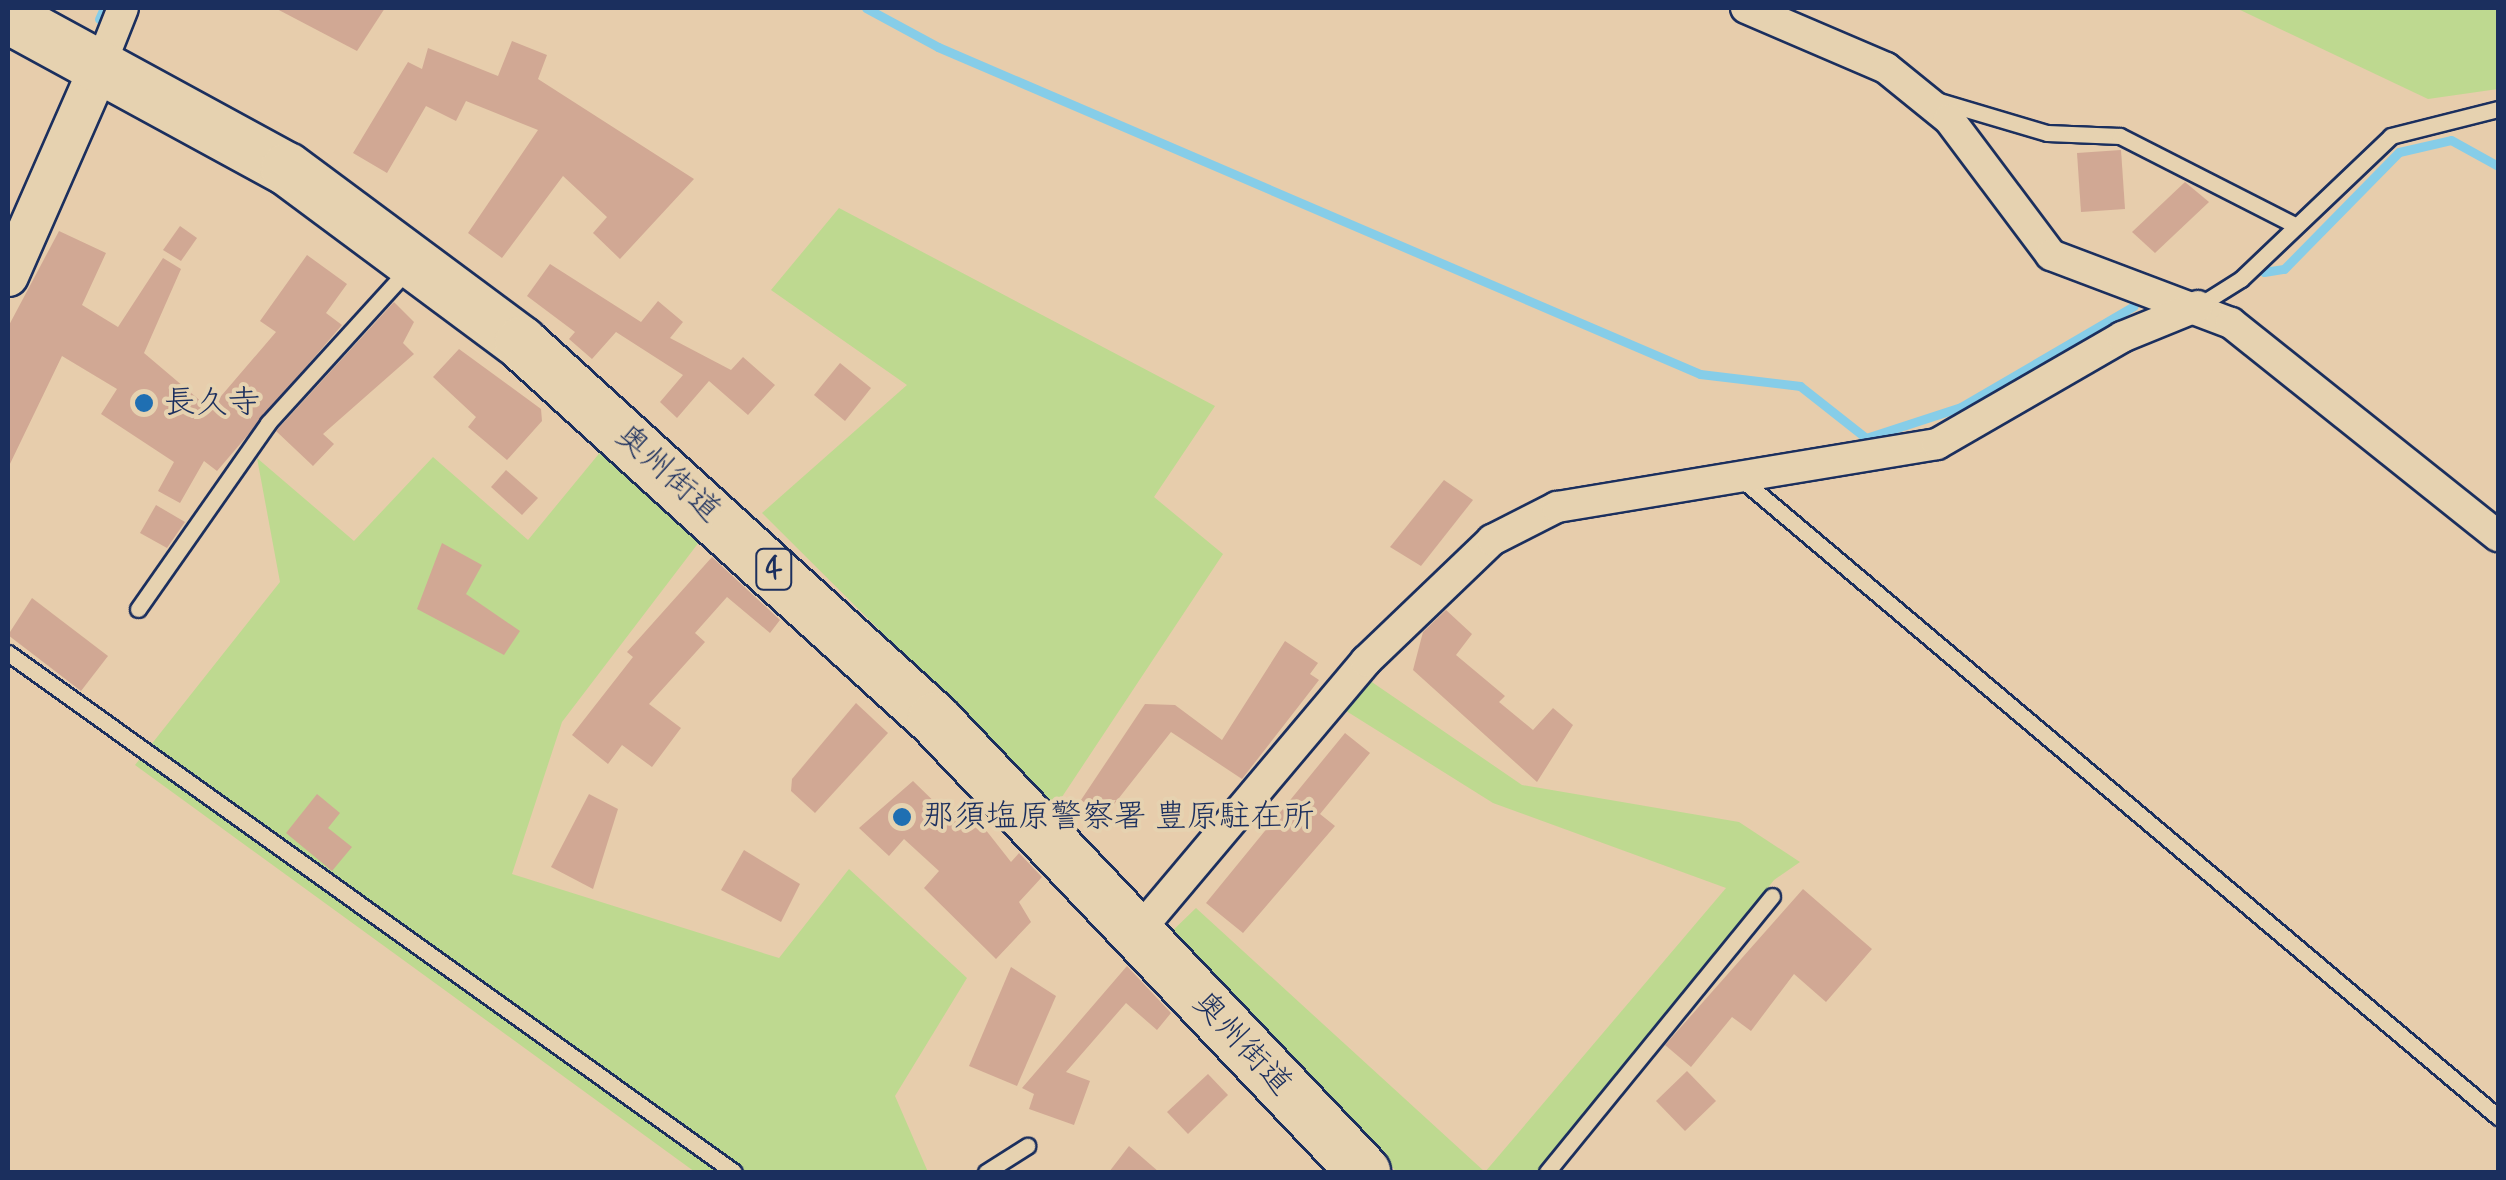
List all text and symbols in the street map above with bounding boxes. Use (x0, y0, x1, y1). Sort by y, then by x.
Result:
place label: 長久寺 (164, 384, 260, 422)
marker: 長久寺 (133, 392, 155, 414)
street label: 奥州街道 (608, 417, 728, 531)
road number: 4 (754, 544, 794, 594)
place label: 那須塩原警察署 豊原駐在所 (922, 798, 1315, 836)
marker: 那須塩原警察署 豊原駐在所 (891, 806, 913, 828)
street label: 奥州街道 (1184, 984, 1300, 1104)

